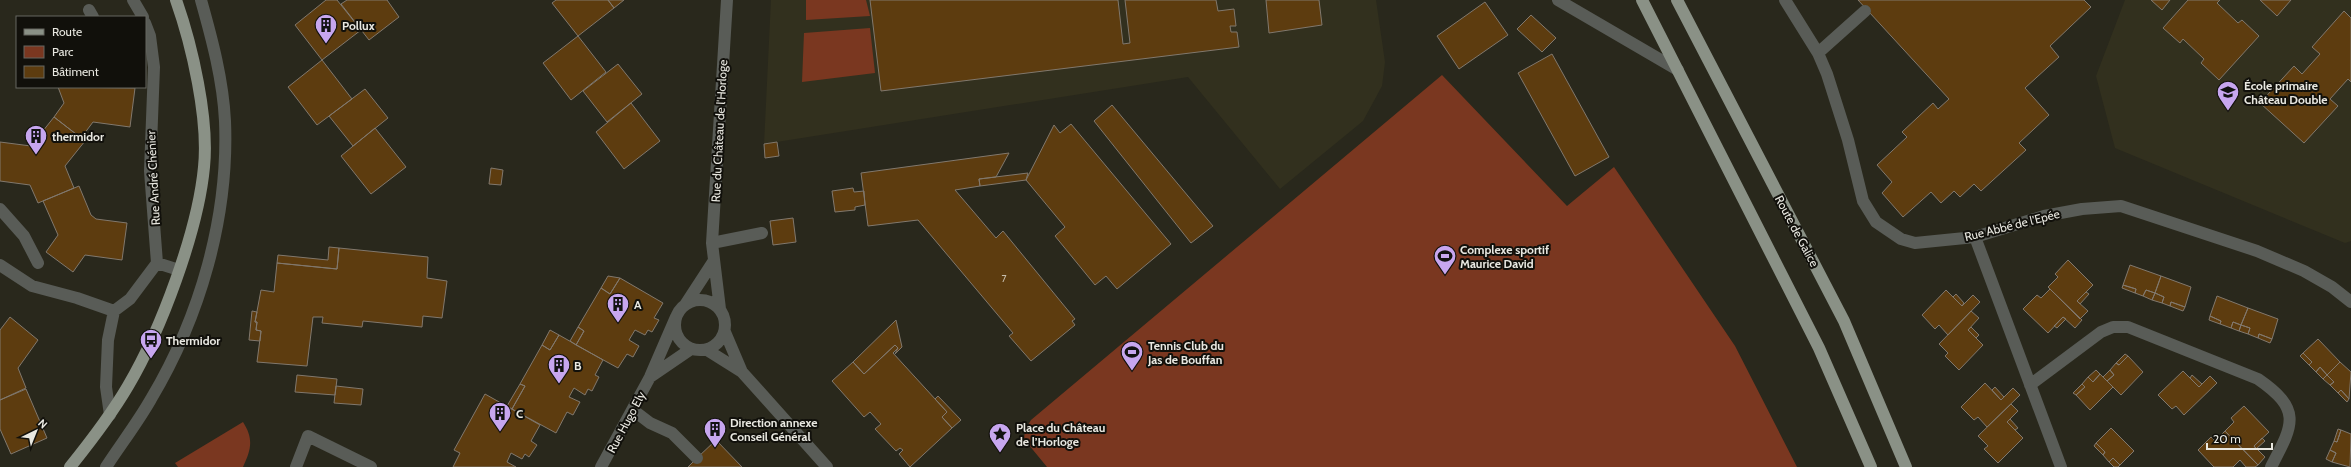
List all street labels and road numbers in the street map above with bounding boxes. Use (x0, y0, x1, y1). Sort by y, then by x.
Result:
street label: Rue du Château de l'Horloge (708, 59, 730, 203)
street label: Rue André Chénier (143, 130, 163, 226)
street label: Route de Galice (1772, 193, 1822, 269)
street label: Rue Abbé de l'Epée (1963, 206, 2061, 244)
street label: Rue Hugo Ely (604, 389, 648, 455)

